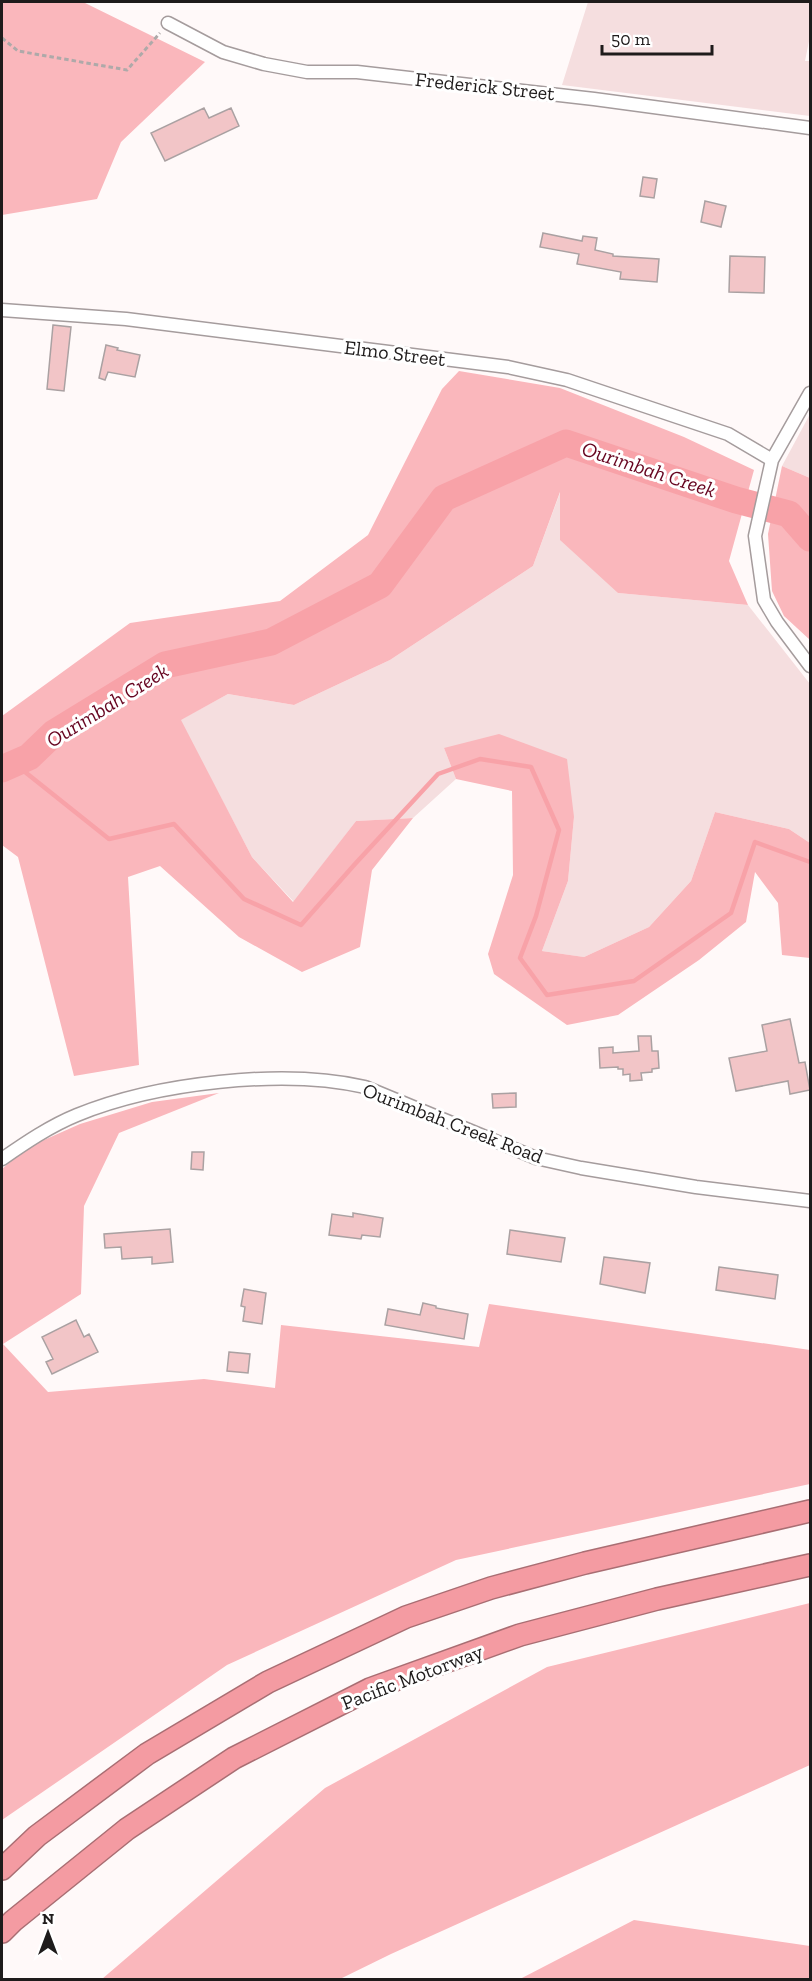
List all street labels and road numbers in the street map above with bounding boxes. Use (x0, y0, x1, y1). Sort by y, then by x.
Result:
street label: Frederick Street (414, 67, 557, 105)
street label: Elmo Street (343, 335, 448, 371)
street label: Ourimbah Creek Road (360, 1078, 546, 1168)
street label: Pacific Motorway (338, 1639, 487, 1715)

